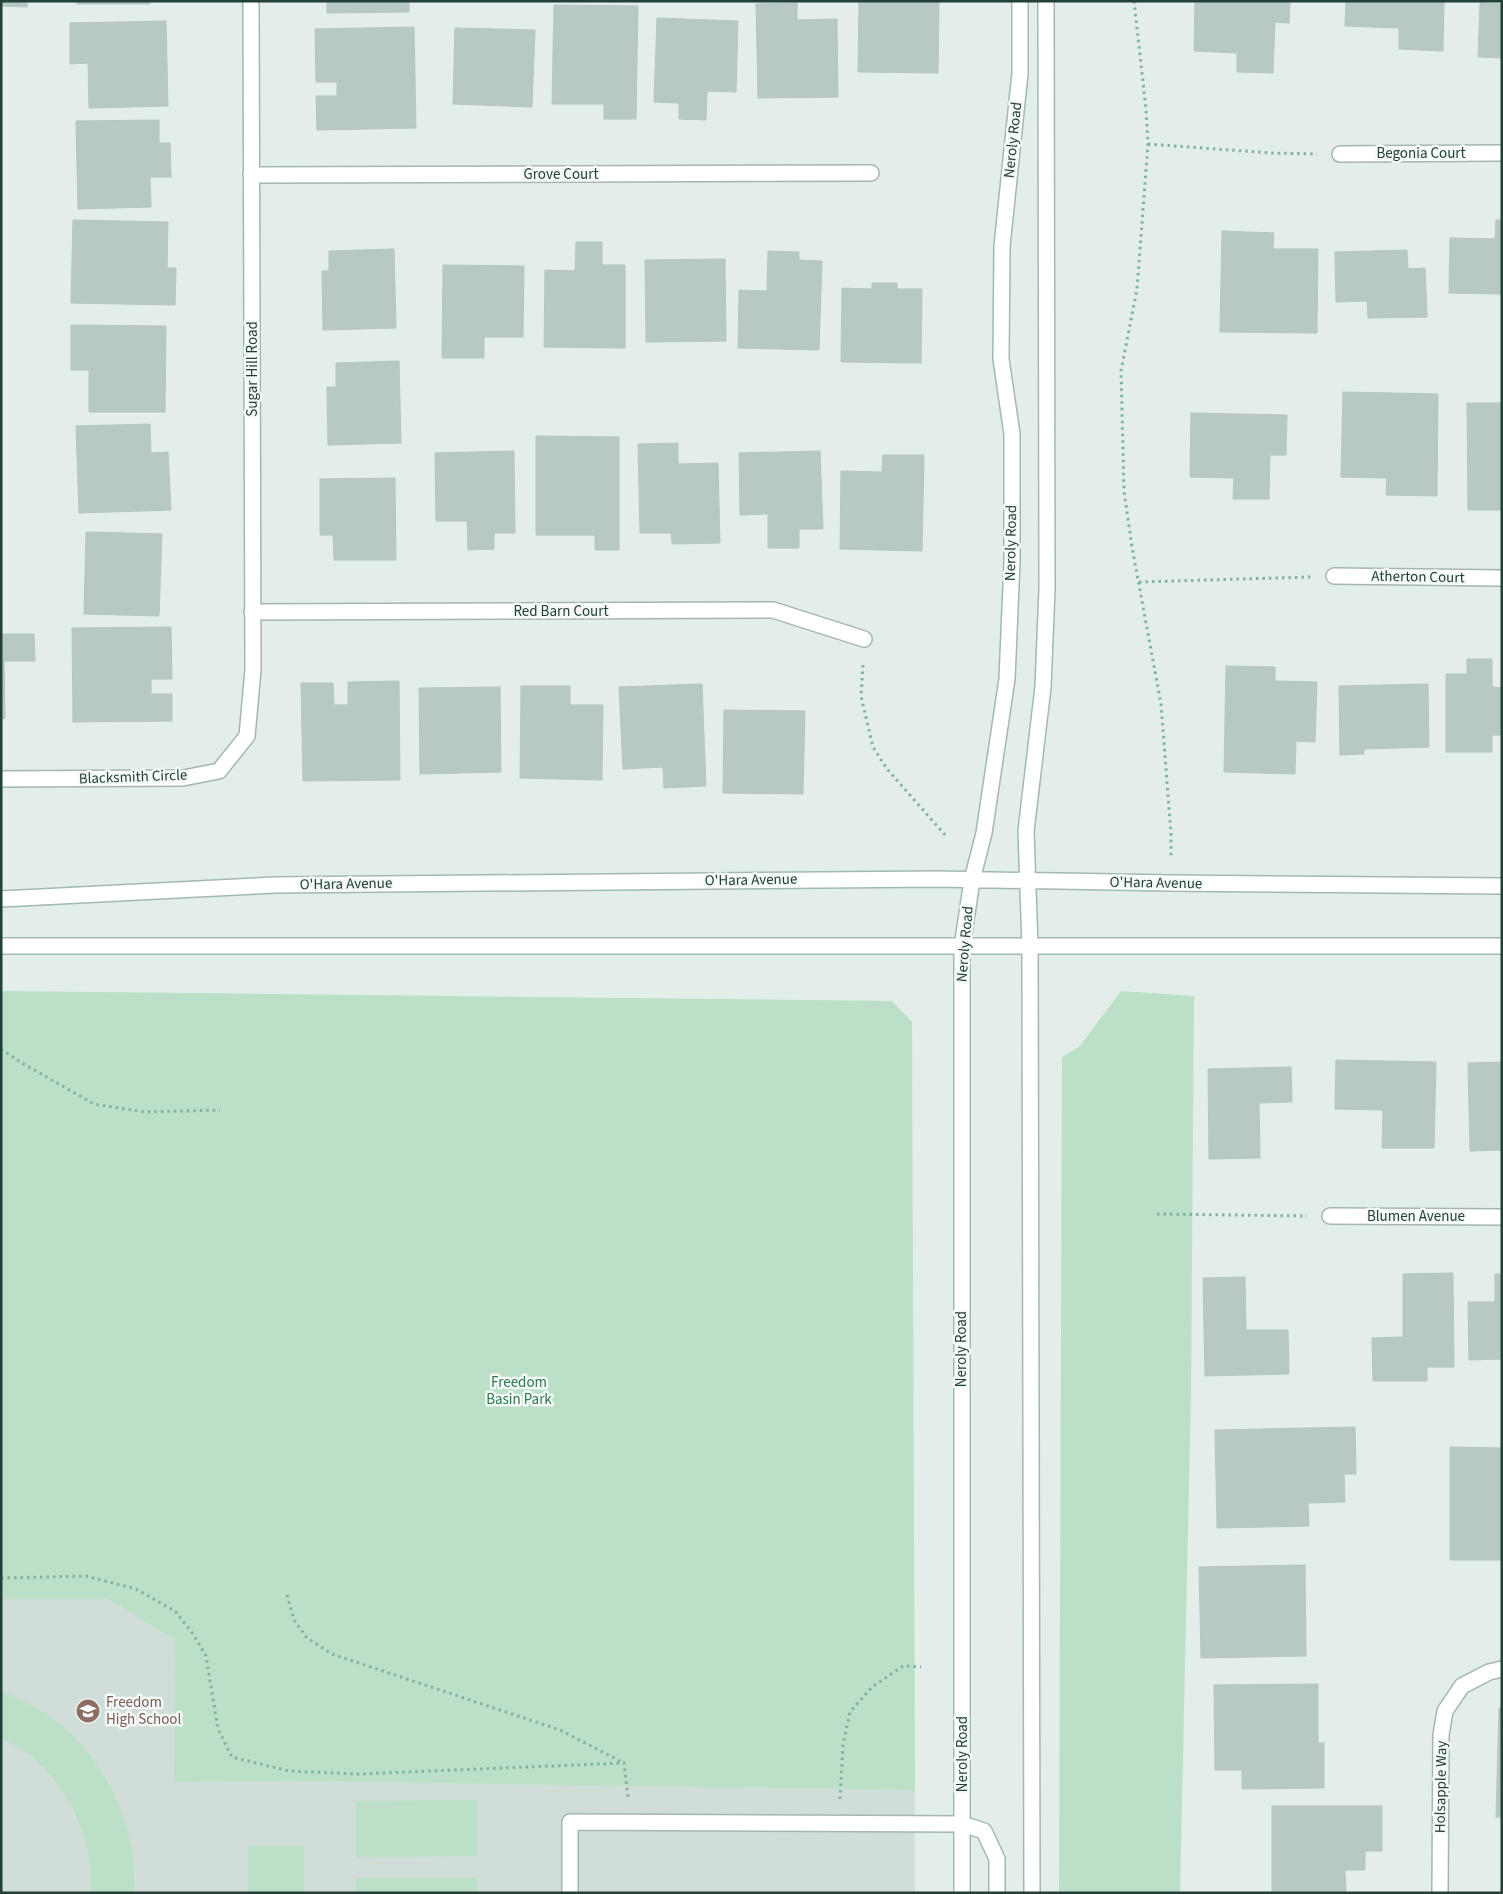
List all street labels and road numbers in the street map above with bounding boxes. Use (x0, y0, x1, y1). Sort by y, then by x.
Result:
street label: Neroly Road (999, 101, 1027, 179)
street label: Begonia Court (1376, 143, 1466, 164)
street label: Grove Court (524, 164, 598, 185)
street label: Sugar Hill Road (242, 321, 263, 417)
street label: Neroly Road (1000, 505, 1022, 581)
street label: Atherton Court (1371, 566, 1465, 588)
street label: Red Barn Court (513, 601, 609, 622)
street label: Blacksmith Circle (78, 765, 188, 789)
street label: O'Hara Avenue (704, 869, 798, 891)
street label: O'Hara Avenue (1109, 872, 1203, 894)
street label: O'Hara Avenue (299, 873, 393, 895)
street label: Neroly Road (951, 905, 979, 983)
street label: Blumen Avenue (1367, 1206, 1465, 1227)
street label: Neroly Road (951, 1311, 972, 1387)
street label: Neroly Road (952, 1716, 973, 1792)
street label: Holsapple Way (1430, 1741, 1452, 1833)

